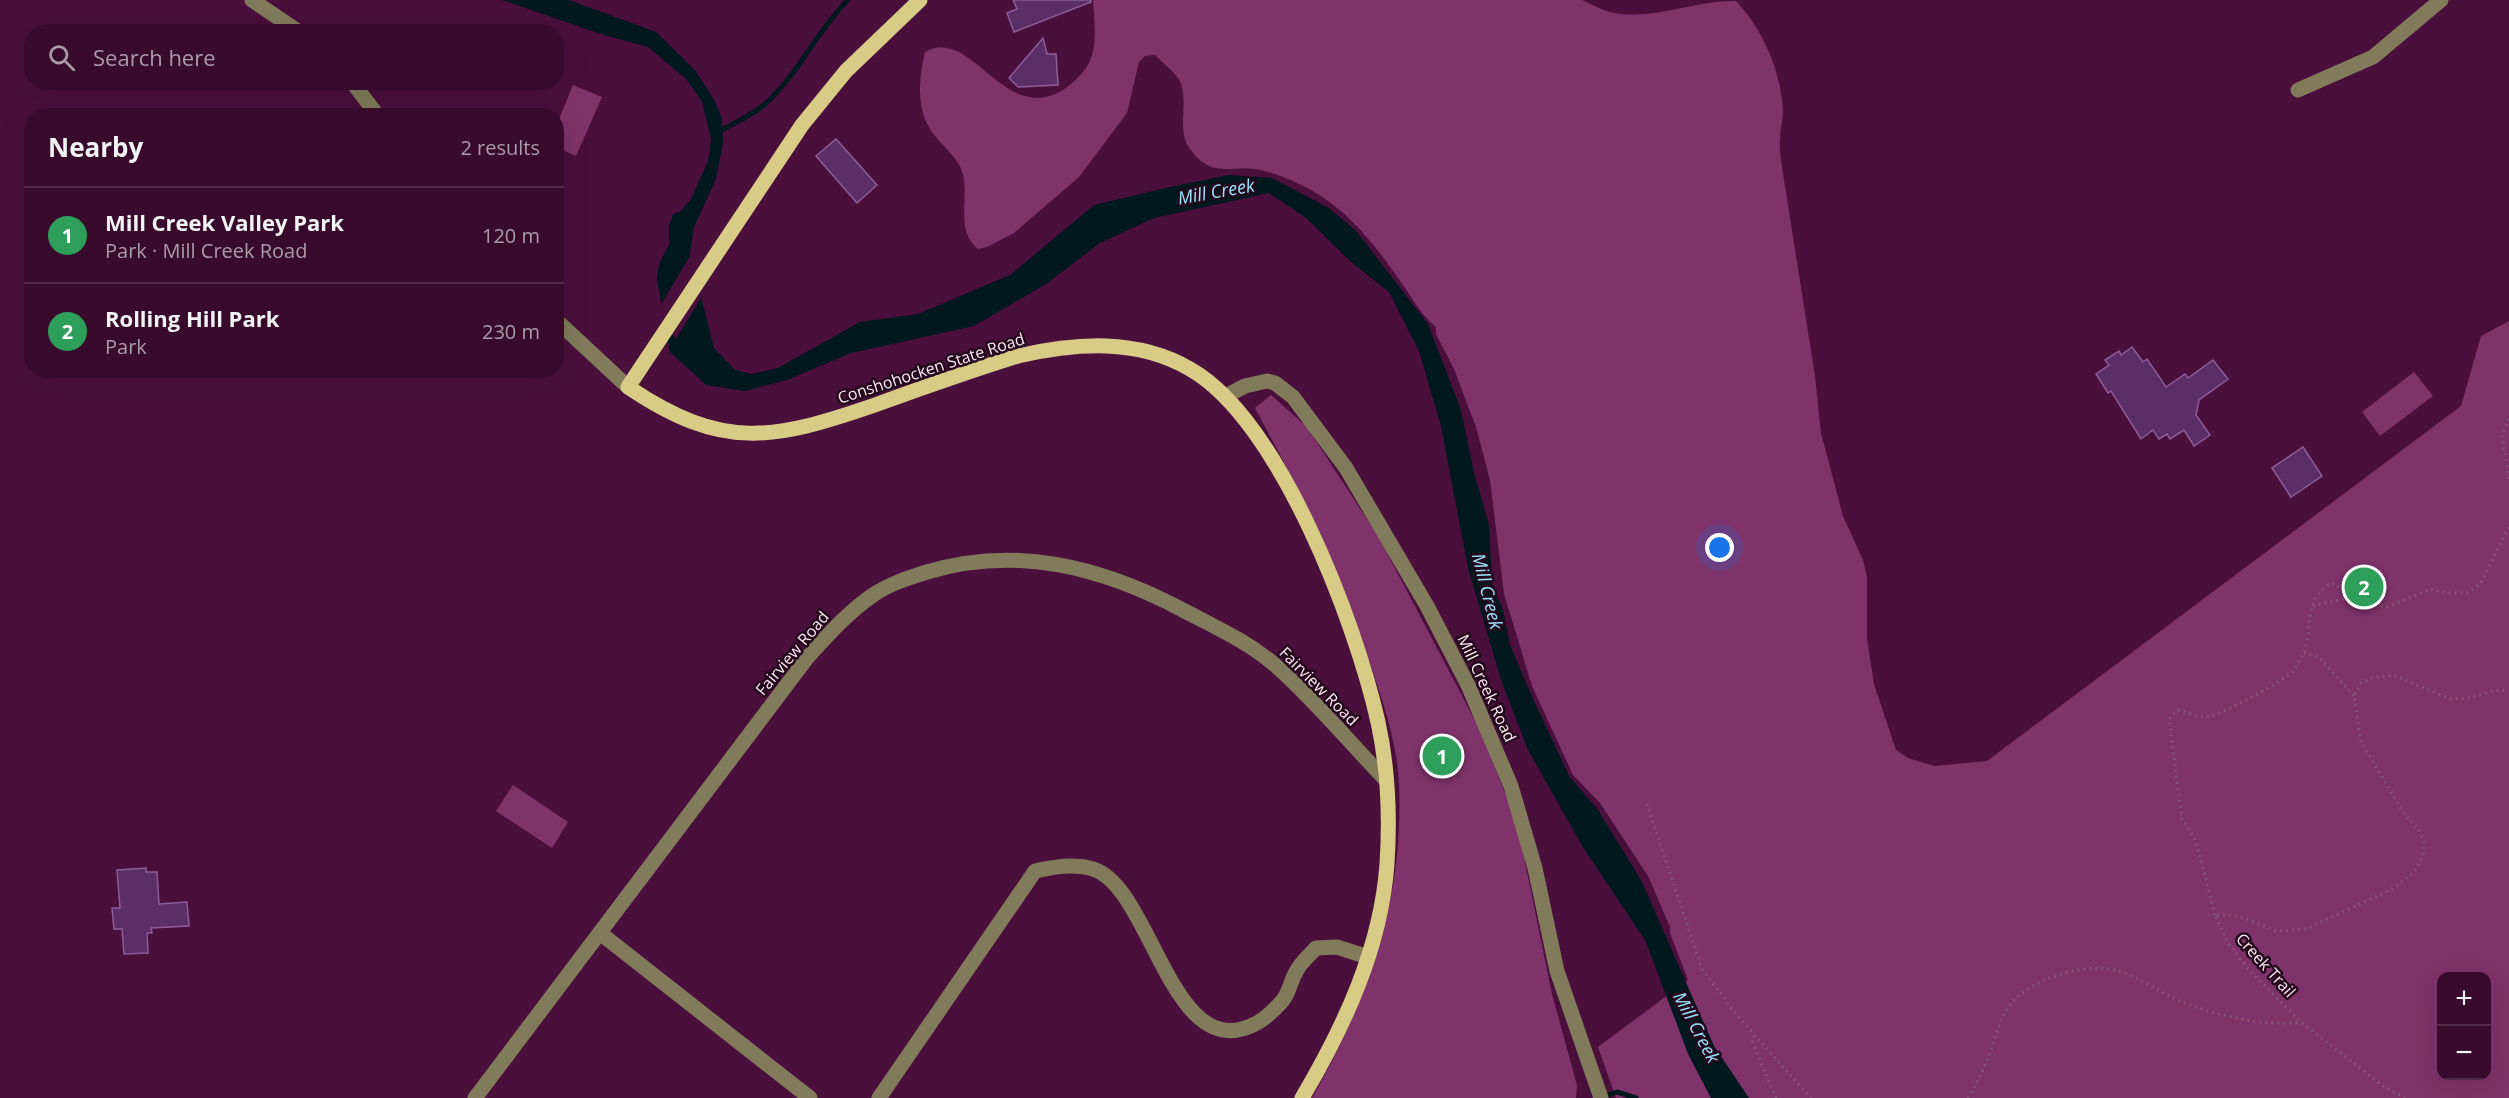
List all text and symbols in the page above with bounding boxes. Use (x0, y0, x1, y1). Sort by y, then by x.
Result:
search box (24, 24, 564, 90)
icon: search (45, 41, 78, 74)
text: Search here (93, 42, 216, 72)
text: Nearby (48, 129, 143, 165)
text: 2 results (460, 134, 540, 161)
water label: Mill Creek (1176, 172, 1258, 210)
text: Mill Creek Valley Park (105, 207, 344, 237)
text: 1 (62, 222, 73, 249)
text: 120 m (482, 222, 540, 249)
text: Park · Mill Creek Road (105, 237, 307, 264)
text: Rolling Hill Park (105, 303, 279, 333)
text: 2 (62, 318, 73, 345)
text: 230 m (482, 318, 540, 345)
street label: Conshohocken State Road (835, 327, 1027, 409)
text: Park (105, 333, 147, 360)
your location (1705, 533, 1734, 562)
water label: Mill Creek (1467, 550, 1509, 633)
pin: 2 (2344, 564, 2384, 610)
street label: Fairview Road (750, 606, 834, 700)
street label: Mill Creek Road (1453, 631, 1521, 745)
street label: Fairview Road (1275, 642, 1363, 730)
pin: 1 (1422, 734, 1462, 778)
street label: Creek Trail (2231, 928, 2301, 1002)
map controls (2437, 972, 2491, 1080)
button: + (2437, 972, 2491, 1026)
water label: Mill Creek (1668, 987, 1726, 1068)
button: − (2437, 1026, 2491, 1080)

